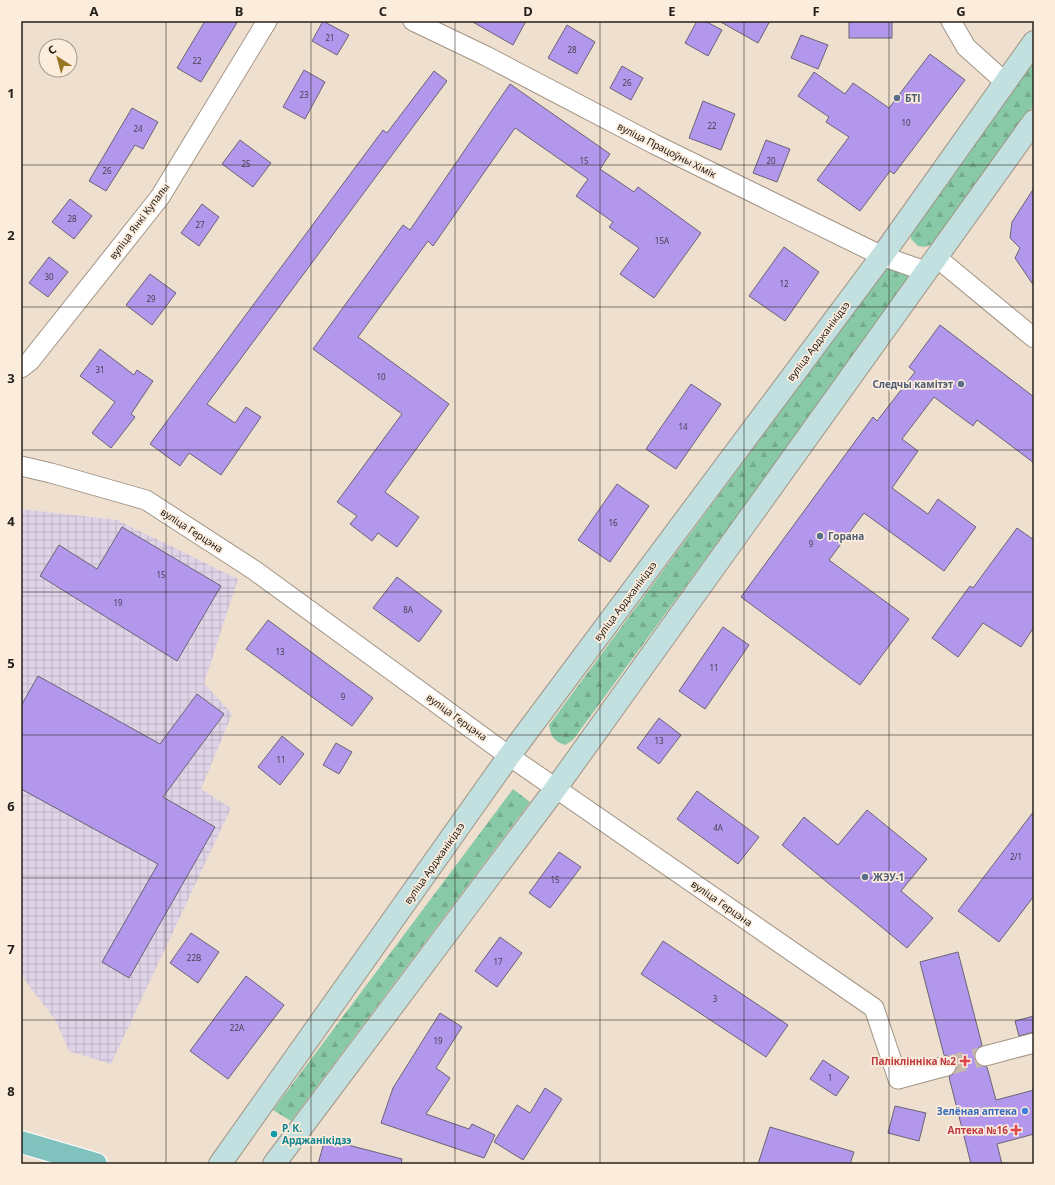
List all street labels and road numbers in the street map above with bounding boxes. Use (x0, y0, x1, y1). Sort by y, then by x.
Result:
street label: вуліца Працоўны Хімік (615, 119, 719, 181)
street label: вуліца Янкі Купалы (106, 180, 172, 262)
street label: вуліца Арджанікідзэ (783, 298, 853, 384)
street label: вуліца Герцэна (158, 505, 226, 555)
street label: вуліца Арджанікідзэ (590, 558, 660, 644)
street label: вуліца Герцэна (424, 690, 490, 744)
street label: вуліца Арджанікідзэ (401, 819, 468, 907)
street label: вуліца Герцэна (689, 877, 755, 929)

